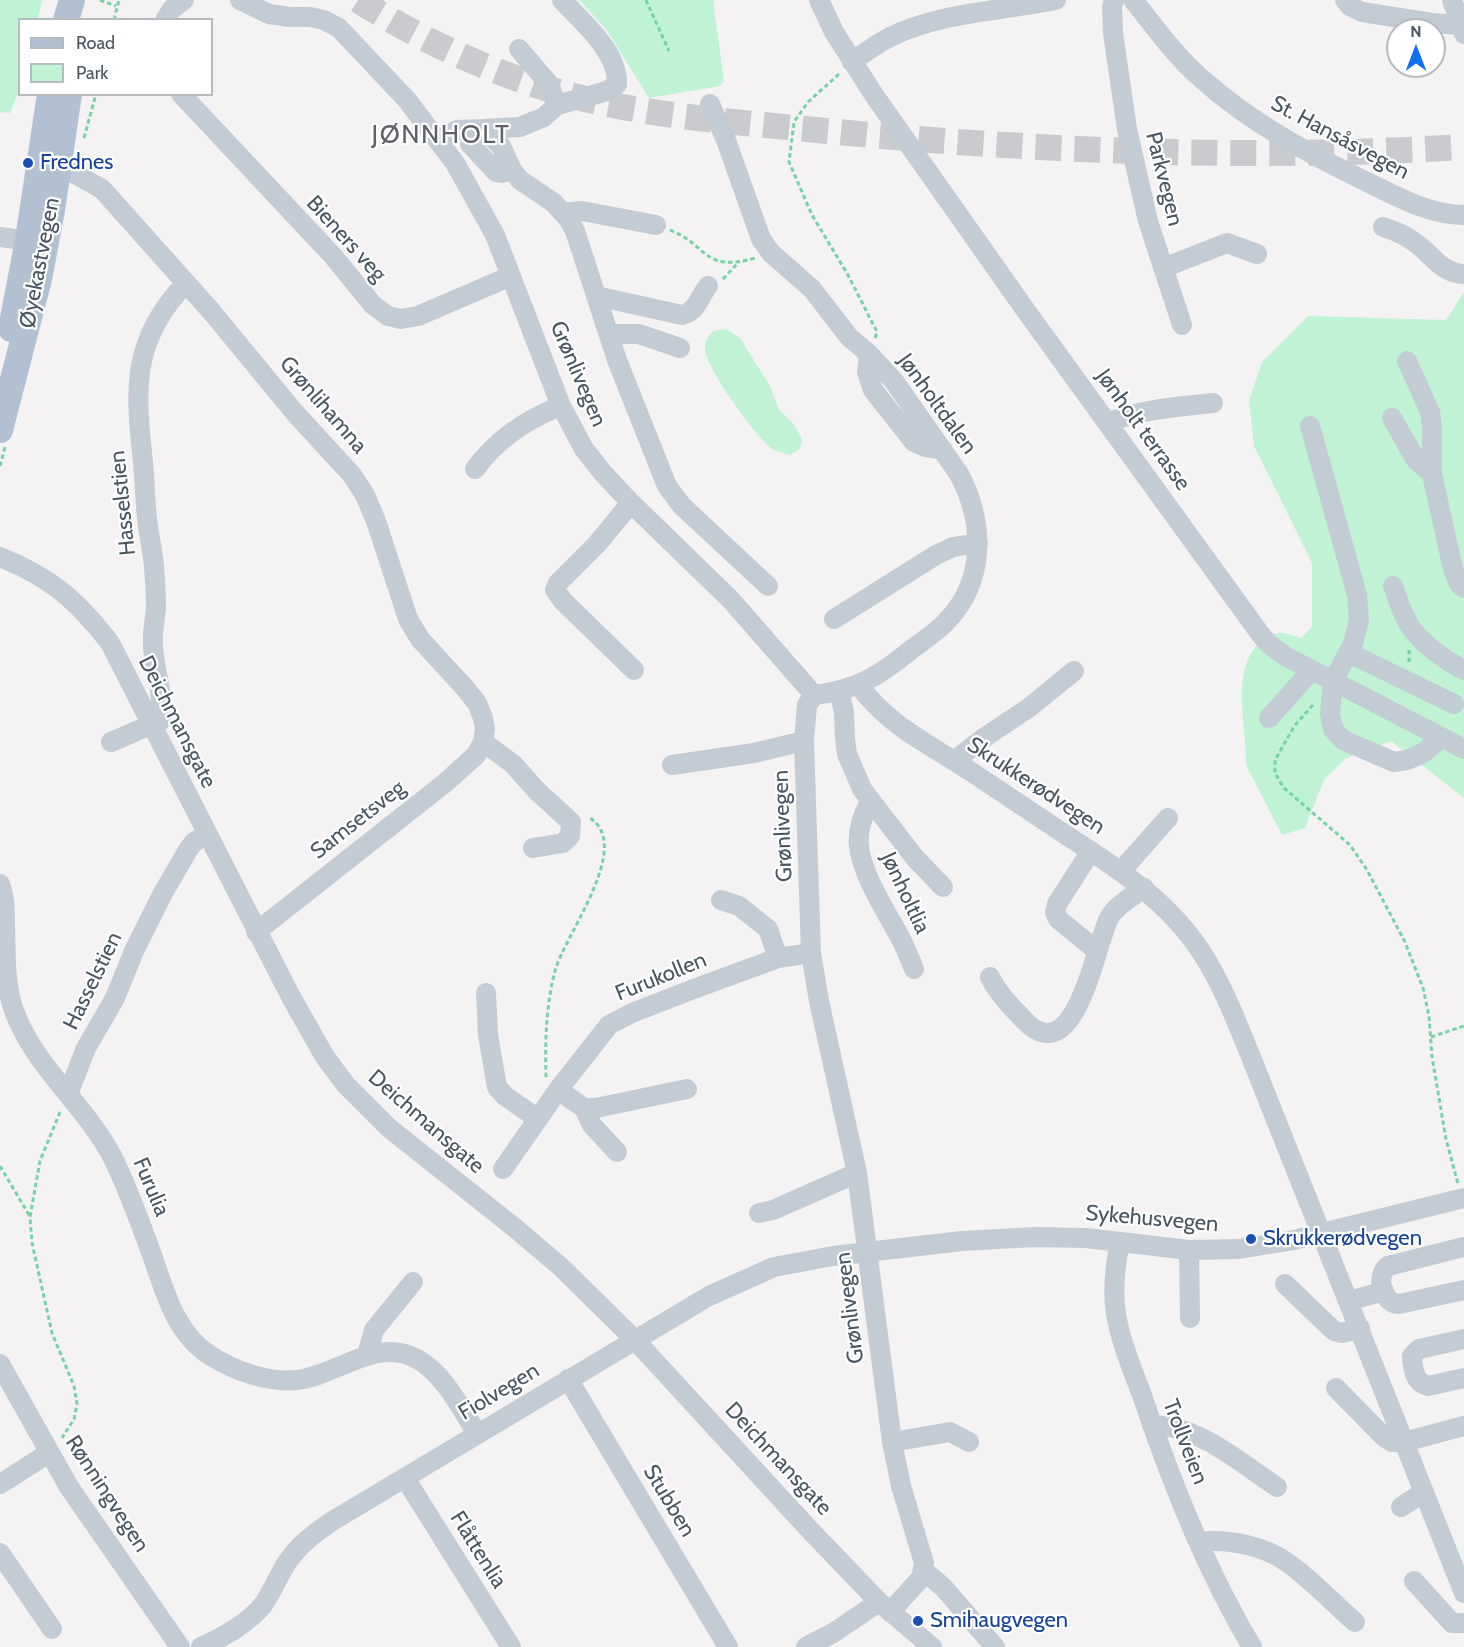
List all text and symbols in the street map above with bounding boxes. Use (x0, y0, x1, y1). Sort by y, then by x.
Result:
legend (18, 18, 213, 96)
north arrow (1386, 18, 1446, 78)
text: N (1410, 22, 1422, 41)
text: Road (76, 32, 115, 54)
text: Park (76, 62, 108, 84)
street label: St. Hansåsvegen (1266, 90, 1414, 186)
district label: JØNNHOLT (372, 119, 510, 151)
street label: Parkvegen (1140, 129, 1188, 229)
place label: Frednes (40, 150, 113, 176)
marker: Frednes (21, 156, 35, 170)
street label: Bieners veg (301, 191, 391, 287)
street label: Øyekastvegen (14, 196, 66, 330)
street label: Grønlivegen (544, 317, 612, 431)
street label: Jønholtdalen (892, 349, 982, 459)
street label: Grønlihamna (274, 351, 372, 459)
street label: Jønholt terrasse (1090, 364, 1196, 496)
street label: Hasselstien (104, 449, 142, 557)
street label: Deichmansgate (132, 651, 222, 793)
street label: Skrukkerødvegen (962, 732, 1110, 840)
street label: Grønlivegen (768, 770, 798, 882)
street label: Samsetsveg (306, 775, 410, 865)
street label: Jønholtlia (875, 848, 935, 938)
street label: Hasselstien (58, 928, 128, 1034)
street label: Furukollen (612, 947, 710, 1007)
street label: Deichmansgate (363, 1065, 489, 1179)
street label: Furulia (127, 1154, 175, 1220)
street label: Sykehusvegen (1084, 1200, 1220, 1238)
place label: Skrukkerødvegen (1263, 1226, 1422, 1252)
marker: Skrukkerødvegen (1244, 1232, 1258, 1246)
street label: Grønlivegen (830, 1251, 870, 1365)
street label: Fiolvegen (454, 1358, 544, 1426)
street label: Trollveien (1157, 1396, 1213, 1488)
street label: Deichmansgate (719, 1397, 837, 1521)
street label: Rønningvegen (59, 1431, 155, 1557)
street label: Stubben (637, 1460, 701, 1542)
street label: Flåttenlia (444, 1507, 512, 1593)
place label: Smihaugvegen (930, 1608, 1068, 1634)
marker: Smihaugvegen (911, 1614, 925, 1628)

